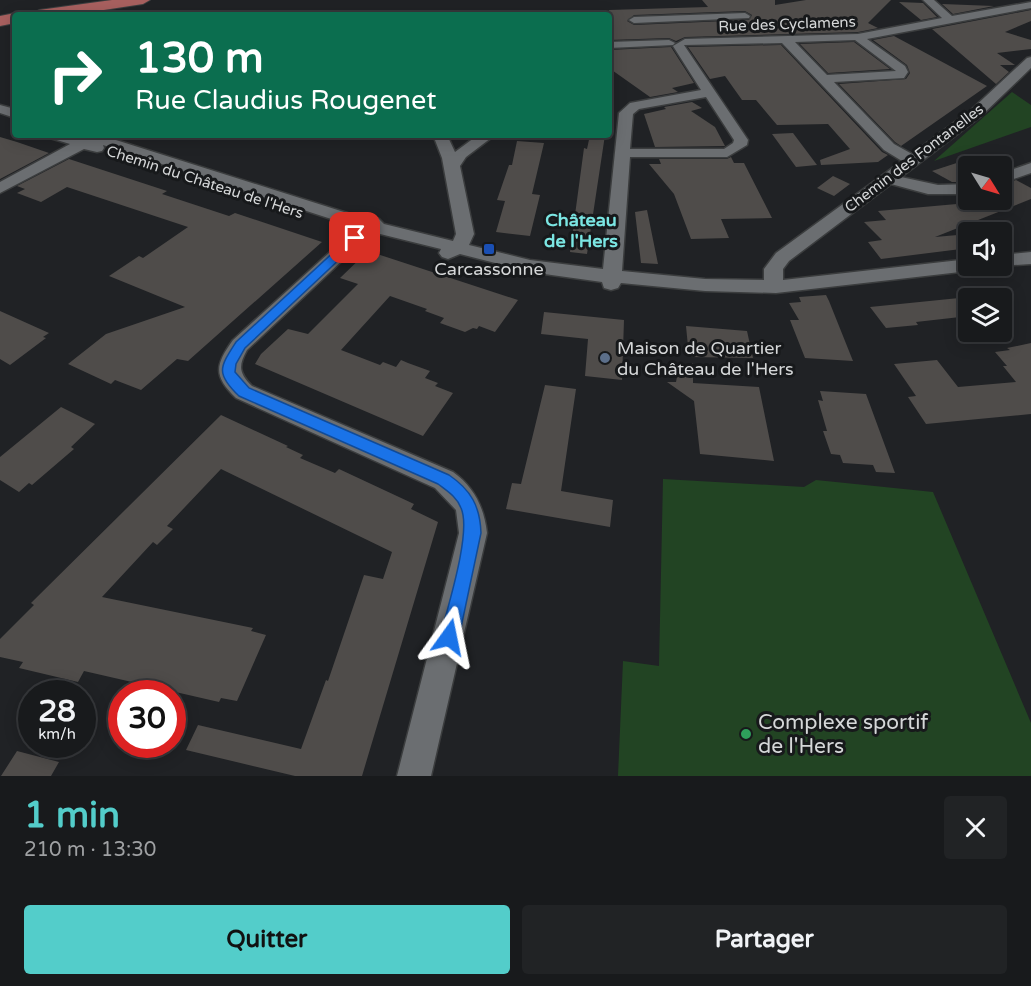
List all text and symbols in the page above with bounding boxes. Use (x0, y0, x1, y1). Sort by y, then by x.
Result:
street label: Rue des Cyclamens (718, 13, 856, 35)
text: 130 m (135, 33, 264, 84)
icon: right (36, 36, 114, 114)
text: Rue Claudius Rougenet (135, 84, 437, 117)
street label: Chemin des Fontanelles (841, 100, 987, 216)
street label: Chemin du Château de l'Hers (104, 142, 306, 222)
north arrow (958, 156, 1012, 210)
map controls (958, 156, 1012, 342)
district label: Château de l'Hers (544, 209, 618, 252)
pin (329, 212, 380, 263)
icon: arrive (338, 221, 371, 254)
button: sound (958, 222, 1012, 276)
marker: Carcassonne (482, 242, 496, 256)
place label: Carcassonne (434, 258, 544, 280)
button: layers (958, 288, 1012, 342)
place label: Maison de Quartier du Château de l'Hers (617, 337, 794, 380)
marker: Maison de Quartier du Château de l'Hers (598, 351, 612, 365)
position arrow (417, 605, 481, 669)
speed limit sign: 30 (108, 680, 186, 758)
text: 28 (38, 693, 76, 730)
place label: Complexe sportif de l'Hers (758, 710, 928, 759)
text: km/h (38, 725, 76, 743)
marker: Complexe sportif de l'Hers (739, 727, 753, 741)
text: 1 min (24, 794, 120, 837)
button: close (944, 796, 1007, 859)
text: 210 m · 13:30 (24, 838, 156, 862)
button: Quitter (24, 905, 510, 974)
button: Partager (522, 905, 1007, 974)

